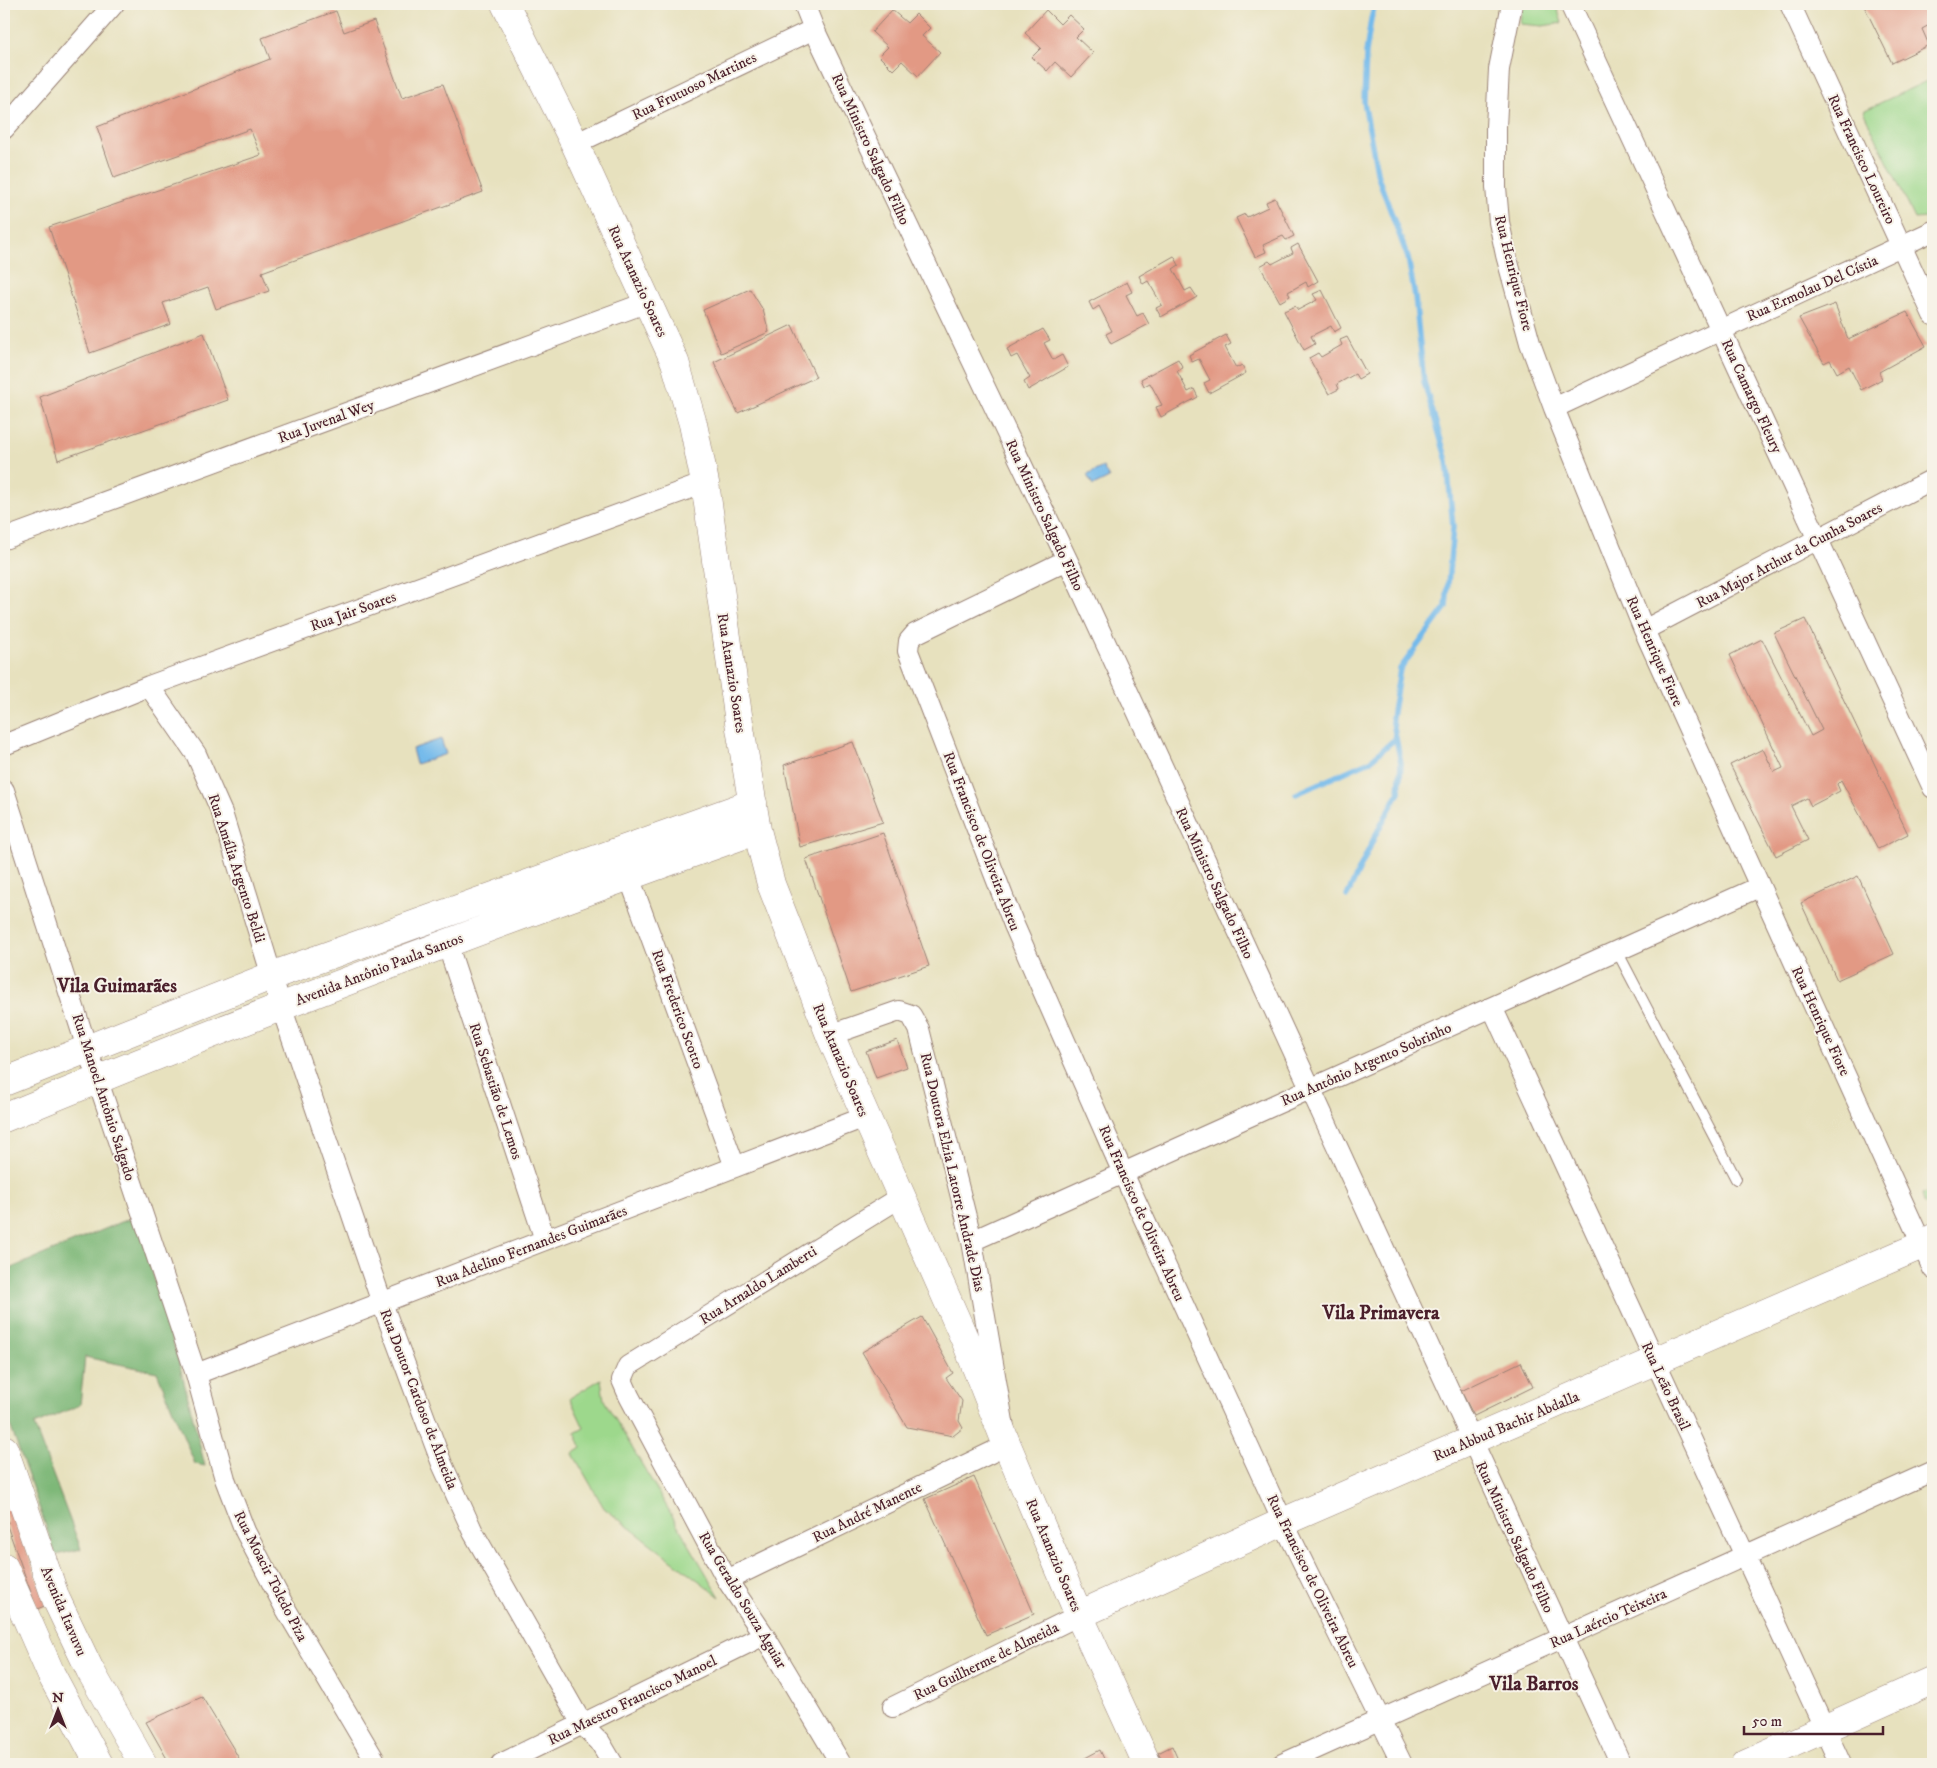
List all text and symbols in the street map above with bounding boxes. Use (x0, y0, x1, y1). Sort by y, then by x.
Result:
street label: Rua Frutuoso Martines (629, 48, 760, 125)
street label: Rua Ministro Salgado Filho (827, 70, 914, 228)
street label: Rua Francisco Loureiro (1823, 91, 1900, 227)
street label: Rua Henrique Fiore (1490, 213, 1537, 333)
street label: Rua Atanazio Soares (603, 222, 672, 340)
street label: Rua Ermolau Del Cístia (1744, 251, 1881, 326)
street label: Rua Camargo Fleury (1717, 336, 1787, 457)
street label: Rua Juvenal Wey (276, 395, 378, 448)
street label: Rua Ministro Salgado Filho (1001, 436, 1088, 594)
street label: Rua Major Arthur da Cunha Soares (1693, 498, 1886, 613)
street label: Rua Jair Soares (308, 587, 399, 636)
street label: Rua Henrique Fiore (1622, 593, 1687, 709)
street label: Rua Atanazio Soares (713, 612, 750, 734)
street label: Rua Francisco de Oliveira Abreu (939, 749, 1025, 933)
street label: Rua Amália Argento Beldi (204, 791, 270, 945)
street label: Rua Ministro Salgado Filho (1171, 804, 1258, 962)
street label: Avenida Antônio Paula Santos (293, 929, 466, 1010)
street label: Rua Frederico Scotto (647, 947, 708, 1071)
street label: Rua Henrique Fiore (1787, 963, 1854, 1079)
district label: Vila Guimarães (56, 974, 177, 999)
street label: Rua Atanazio Soares (808, 1001, 873, 1120)
street label: Rua Manoel Antônio Salgado (67, 1011, 140, 1183)
street label: Rua Antônio Argento Sobrinho (1278, 1018, 1454, 1111)
street label: Rua Sebastião de Lemos (465, 1021, 527, 1162)
street label: Rua Doutora Elzia Latorre Andrade Dias (916, 1051, 989, 1293)
street label: Rua Francisco de Oliveira Abreu (1094, 1122, 1189, 1304)
street label: Rua Adelino Fernandes Guimarães (433, 1201, 630, 1292)
street label: Rua Arnaldo Lamberti (696, 1242, 820, 1329)
district label: Vila Primavera (1321, 1301, 1440, 1326)
street label: Rua Doutor Cardoso de Almeida (375, 1306, 462, 1493)
street label: Rua Leão Brasil (1637, 1339, 1695, 1434)
street label: Rua Abbud Bachir Abdalla (1430, 1387, 1583, 1466)
street label: Rua Ministro Salgado Filho (1471, 1458, 1558, 1616)
street label: Rua André Manente (809, 1478, 925, 1547)
street label: Rua Francisco de Oliveira Abreu (1262, 1491, 1363, 1671)
street label: Rua Atanazio Soares (1021, 1496, 1086, 1615)
street label: Rua Moacir Toledo Piza (229, 1508, 312, 1645)
street label: Rua Geraldo Souza Aguiar (694, 1528, 791, 1673)
street label: Avenida Itavuvu (36, 1563, 91, 1659)
street label: Rua Laércio Teixeira (1547, 1584, 1670, 1653)
street label: Rua Guilherme de Almeida (910, 1618, 1063, 1705)
street label: Rua Maestro Francisco Manoel (545, 1651, 720, 1750)
district label: Vila Barros (1489, 1672, 1579, 1697)
north arrow (32, 1686, 82, 1736)
text: N (52, 1689, 64, 1707)
scale bar (1744, 1703, 1883, 1735)
text: 50 m (1752, 1712, 1782, 1731)

